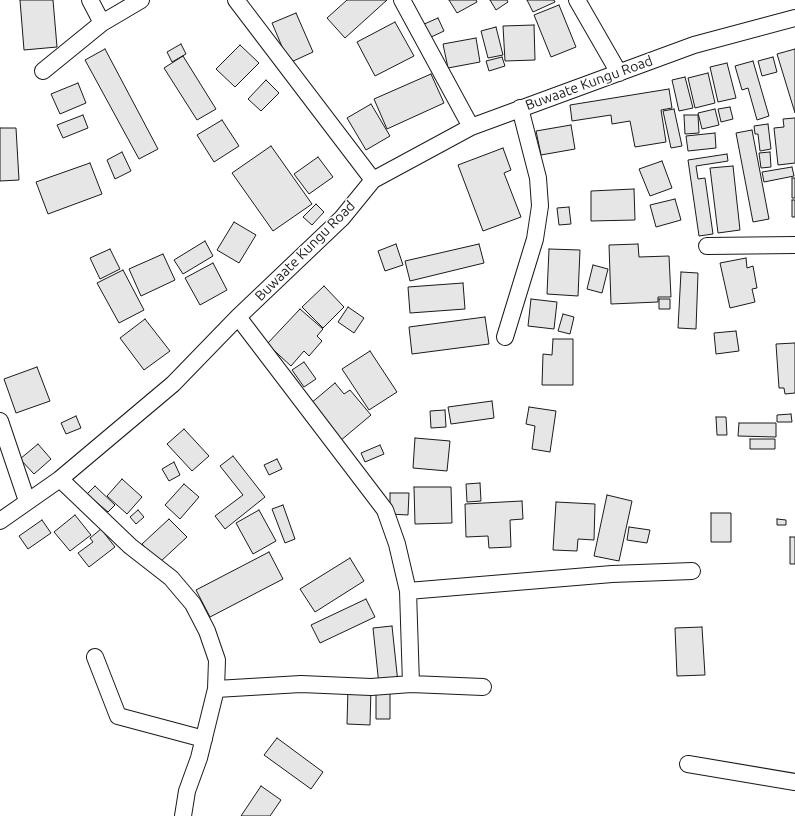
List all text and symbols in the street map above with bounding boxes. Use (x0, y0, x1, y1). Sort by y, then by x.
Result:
street label: Buwaate Kungu Road (523, 52, 655, 114)
street label: Buwaate Kungu Road (252, 198, 358, 304)

